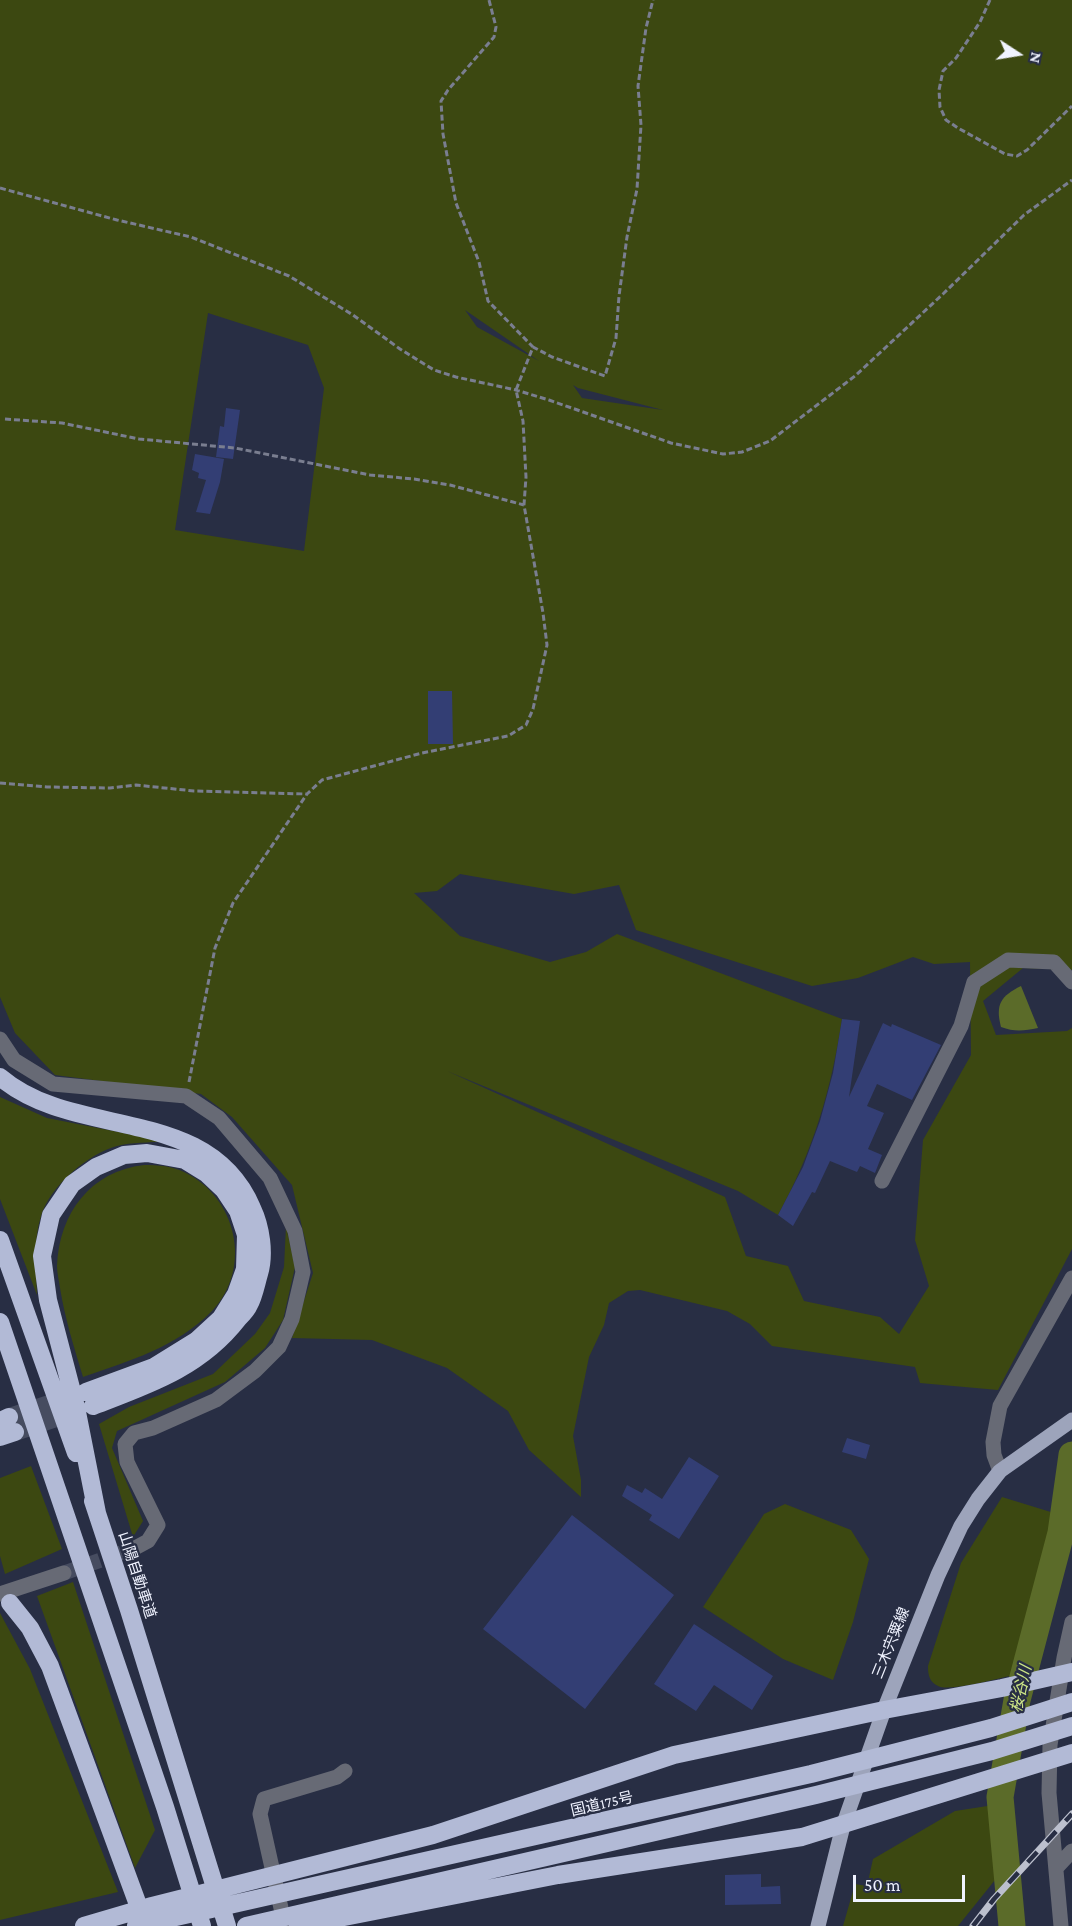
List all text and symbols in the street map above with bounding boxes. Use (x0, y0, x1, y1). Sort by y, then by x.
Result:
north arrow (988, 24, 1048, 84)
text: N (1027, 51, 1046, 65)
street label: 山陽自動車道 (115, 1529, 159, 1621)
street label: 三木宍粟線 (869, 1605, 913, 1681)
water label: 桜谷川 (1006, 1663, 1036, 1715)
street label: 国道175号 (569, 1788, 635, 1820)
scale bar (856, 1863, 968, 1901)
text: 50 m (864, 1875, 901, 1895)

